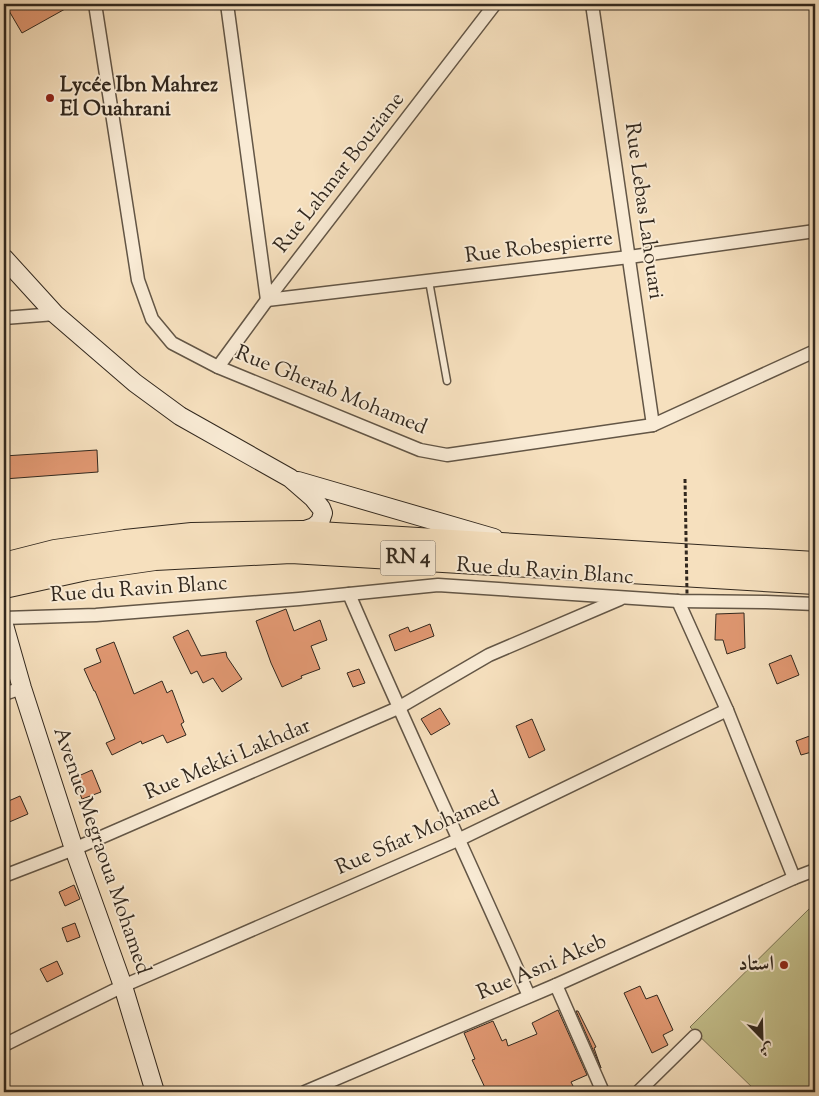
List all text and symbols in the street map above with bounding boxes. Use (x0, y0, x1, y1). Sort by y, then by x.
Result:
place label: Lycée Ibn Mahrez El Ouahrani (60, 71, 218, 125)
street label: Rue Lahmar Bouziane (268, 86, 412, 260)
marker: Lycée Ibn Mahrez El Ouahrani (44, 92, 56, 104)
street label: Rue Lebas Lahouari (616, 121, 670, 301)
street label: Rue Robespierre (463, 224, 615, 272)
street label: Rue Gherab Mohamed (231, 339, 431, 443)
road number: RN 4 (380, 540, 436, 576)
street label: Rue du Ravin Blanc (455, 551, 635, 593)
street label: Rue du Ravin Blanc (49, 569, 229, 611)
street label: Rue Mekki Lakhdar (140, 711, 316, 809)
street label: Avenue Megraoua Mohamed (45, 723, 158, 979)
street label: Rue Sfiat Mohamed (331, 784, 505, 884)
street label: Rue Asni Akeb (473, 927, 611, 1009)
place label: استاد (738, 950, 774, 980)
marker: استاد (778, 959, 790, 971)
north arrow (736, 1014, 786, 1064)
text: ش (756, 1036, 777, 1060)

